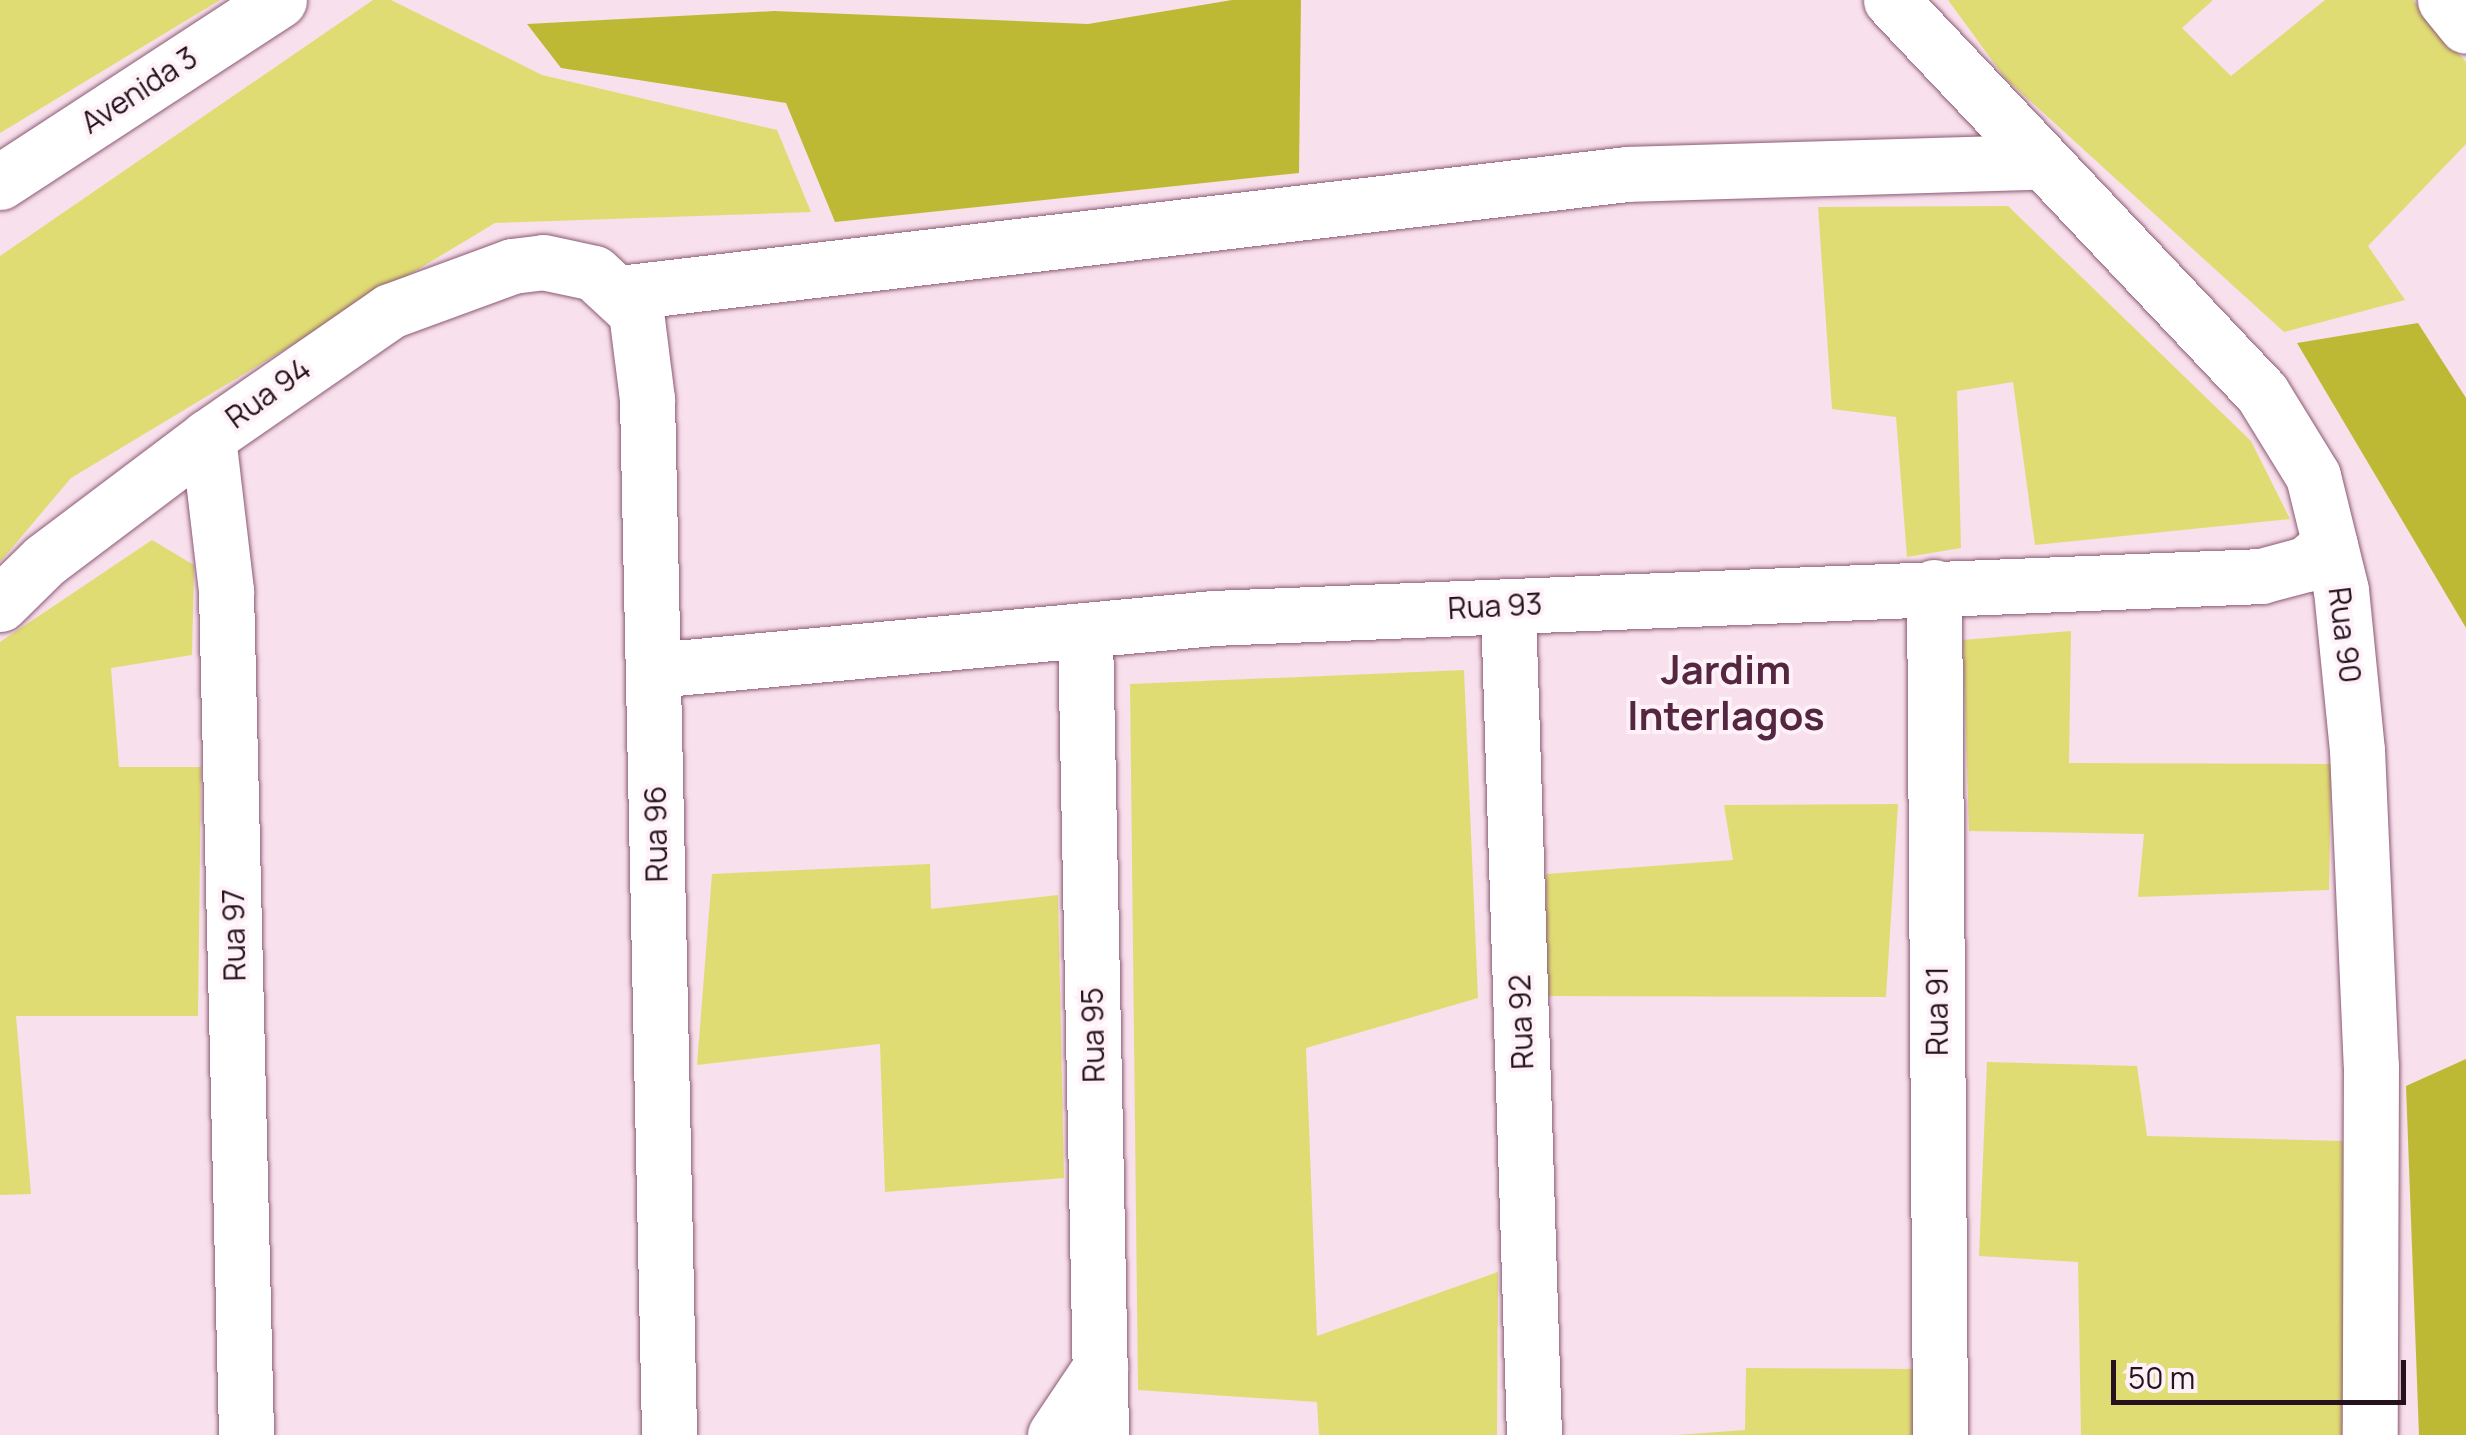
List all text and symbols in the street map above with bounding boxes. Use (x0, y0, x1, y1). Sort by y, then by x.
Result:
street label: Avenida 3 (74, 39, 204, 141)
street label: Rua 94 (219, 350, 317, 436)
street label: Rua 90 (2321, 585, 2369, 685)
street label: Rua 93 (1447, 586, 1543, 626)
district label: Jardim Interlagos (1627, 645, 1825, 739)
street label: Rua 96 (637, 785, 675, 883)
street label: Rua 97 (215, 888, 253, 982)
street label: Rua 91 (1919, 966, 1955, 1056)
street label: Rua 92 (1501, 974, 1541, 1070)
street label: Rua 95 (1074, 987, 1112, 1083)
scale bar (2116, 1340, 2411, 1402)
text: 50 m (2128, 1357, 2195, 1398)

